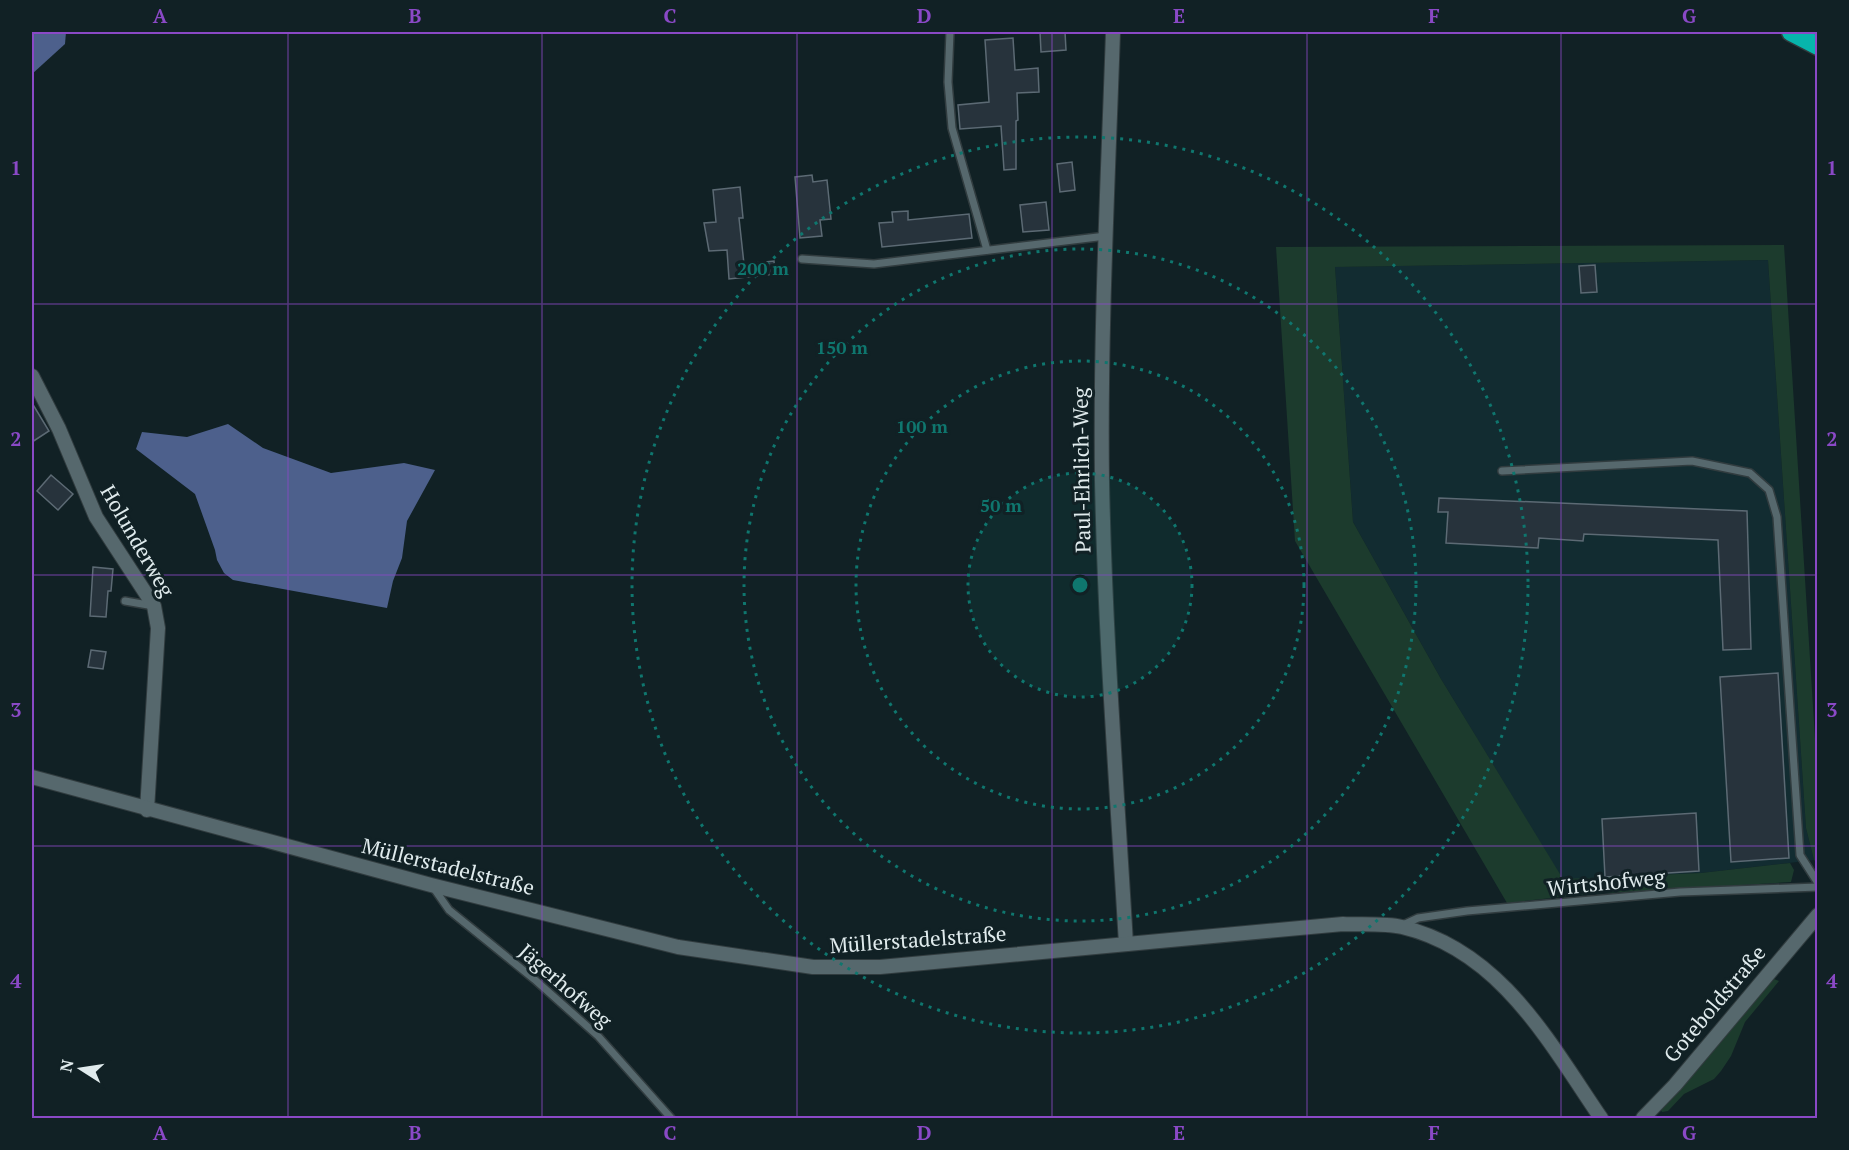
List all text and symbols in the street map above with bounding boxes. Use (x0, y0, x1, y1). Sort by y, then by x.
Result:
text: A (153, 2, 168, 29)
text: B (409, 2, 422, 29)
text: C (663, 2, 677, 29)
text: D (917, 2, 931, 29)
text: E (1173, 2, 1185, 29)
text: F (1428, 2, 1440, 29)
text: G (1682, 2, 1696, 29)
text: 1 (10, 154, 22, 181)
text: 1 (1826, 154, 1838, 181)
text: 200 m (737, 256, 789, 280)
text: 150 m (816, 335, 868, 359)
street label: Paul-Ehrlich-Weg (1066, 386, 1096, 553)
text: 100 m (896, 414, 948, 438)
text: 2 (10, 425, 22, 452)
text: 2 (1826, 425, 1838, 452)
street label: Holunderweg (95, 479, 182, 602)
text: 50 m (980, 493, 1022, 517)
centre of rings (1070, 575, 1090, 595)
text: 3 (10, 696, 22, 723)
text: 3 (1826, 696, 1838, 723)
street label: Müllerstadelstraße (359, 831, 538, 901)
street label: Wirtshofweg (1545, 862, 1667, 902)
street label: Müllerstadelstraße (829, 919, 1007, 959)
street label: Jägerhofweg (513, 937, 619, 1034)
street label: Goteboldstraße (1657, 939, 1771, 1068)
text: 4 (10, 967, 22, 994)
text: 4 (1826, 967, 1838, 994)
north arrow (51, 1039, 111, 1099)
text: N (54, 1058, 78, 1074)
text: A (153, 1119, 168, 1146)
text: B (409, 1119, 422, 1146)
text: C (663, 1119, 677, 1146)
text: D (917, 1119, 931, 1146)
text: E (1173, 1119, 1185, 1146)
text: F (1428, 1119, 1440, 1146)
text: G (1682, 1119, 1696, 1146)

